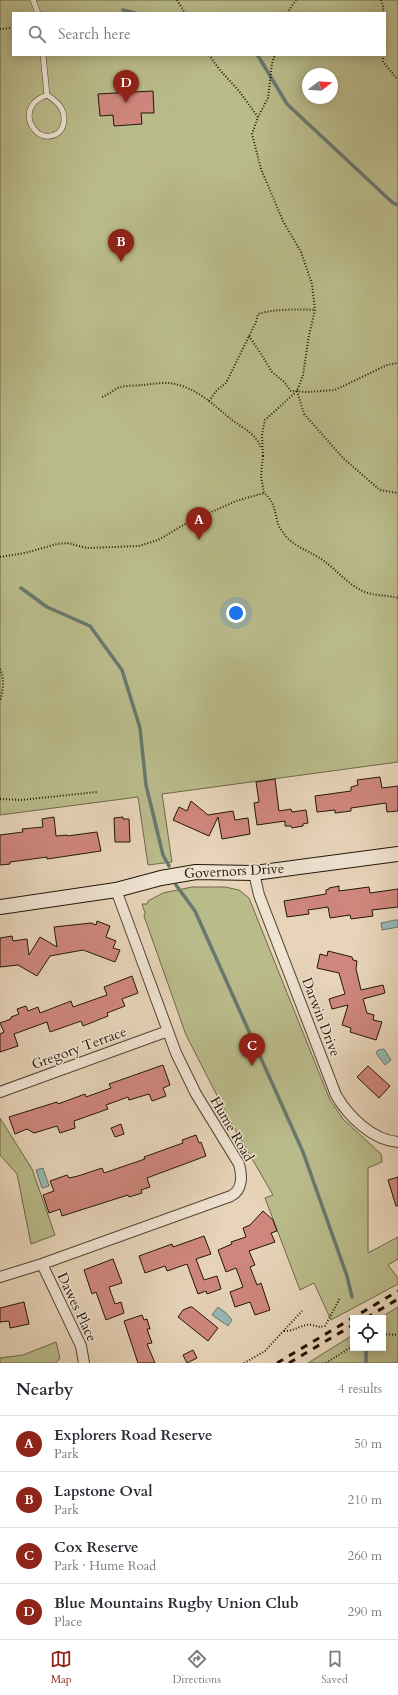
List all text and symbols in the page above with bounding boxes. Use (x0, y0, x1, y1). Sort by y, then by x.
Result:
search box (12, 12, 386, 56)
icon: search (26, 23, 48, 45)
text: Search here (58, 24, 131, 44)
north arrow (302, 68, 338, 104)
pin: D (113, 70, 139, 103)
pin: B (108, 229, 134, 262)
pin: A (186, 507, 212, 540)
your location (226, 603, 246, 623)
street label: Governors Drive (184, 859, 284, 883)
street label: Darwin Drive (297, 975, 345, 1059)
street label: Gregory Terrace (29, 1022, 129, 1074)
pin: C (239, 1033, 265, 1066)
street label: Hume Road (206, 1093, 259, 1165)
street label: Dawes Place (53, 1269, 101, 1345)
map controls (350, 1315, 386, 1351)
button: locate (350, 1315, 386, 1351)
text: Nearby (16, 1378, 73, 1401)
text: 4 results (338, 1380, 382, 1398)
text: Explorers Road Reserve (54, 1425, 212, 1445)
text: A (24, 1435, 34, 1453)
text: 50 m (354, 1435, 382, 1453)
text: Park (54, 1445, 79, 1463)
text: Lapstone Oval (54, 1481, 153, 1501)
text: B (24, 1491, 34, 1509)
text: 210 m (348, 1491, 382, 1509)
text: Park (54, 1501, 79, 1519)
text: Cox Reserve (54, 1537, 138, 1557)
text: C (24, 1547, 34, 1565)
text: 260 m (348, 1547, 382, 1565)
text: Park · Hume Road (54, 1557, 156, 1575)
text: Blue Mountains Rugby Union Club (54, 1593, 299, 1613)
text: D (23, 1603, 35, 1621)
text: 290 m (348, 1603, 382, 1621)
text: Place (54, 1613, 82, 1631)
tab: Map (50, 1648, 72, 1687)
tab: Directions (172, 1648, 221, 1687)
tab: Saved (321, 1648, 348, 1687)

